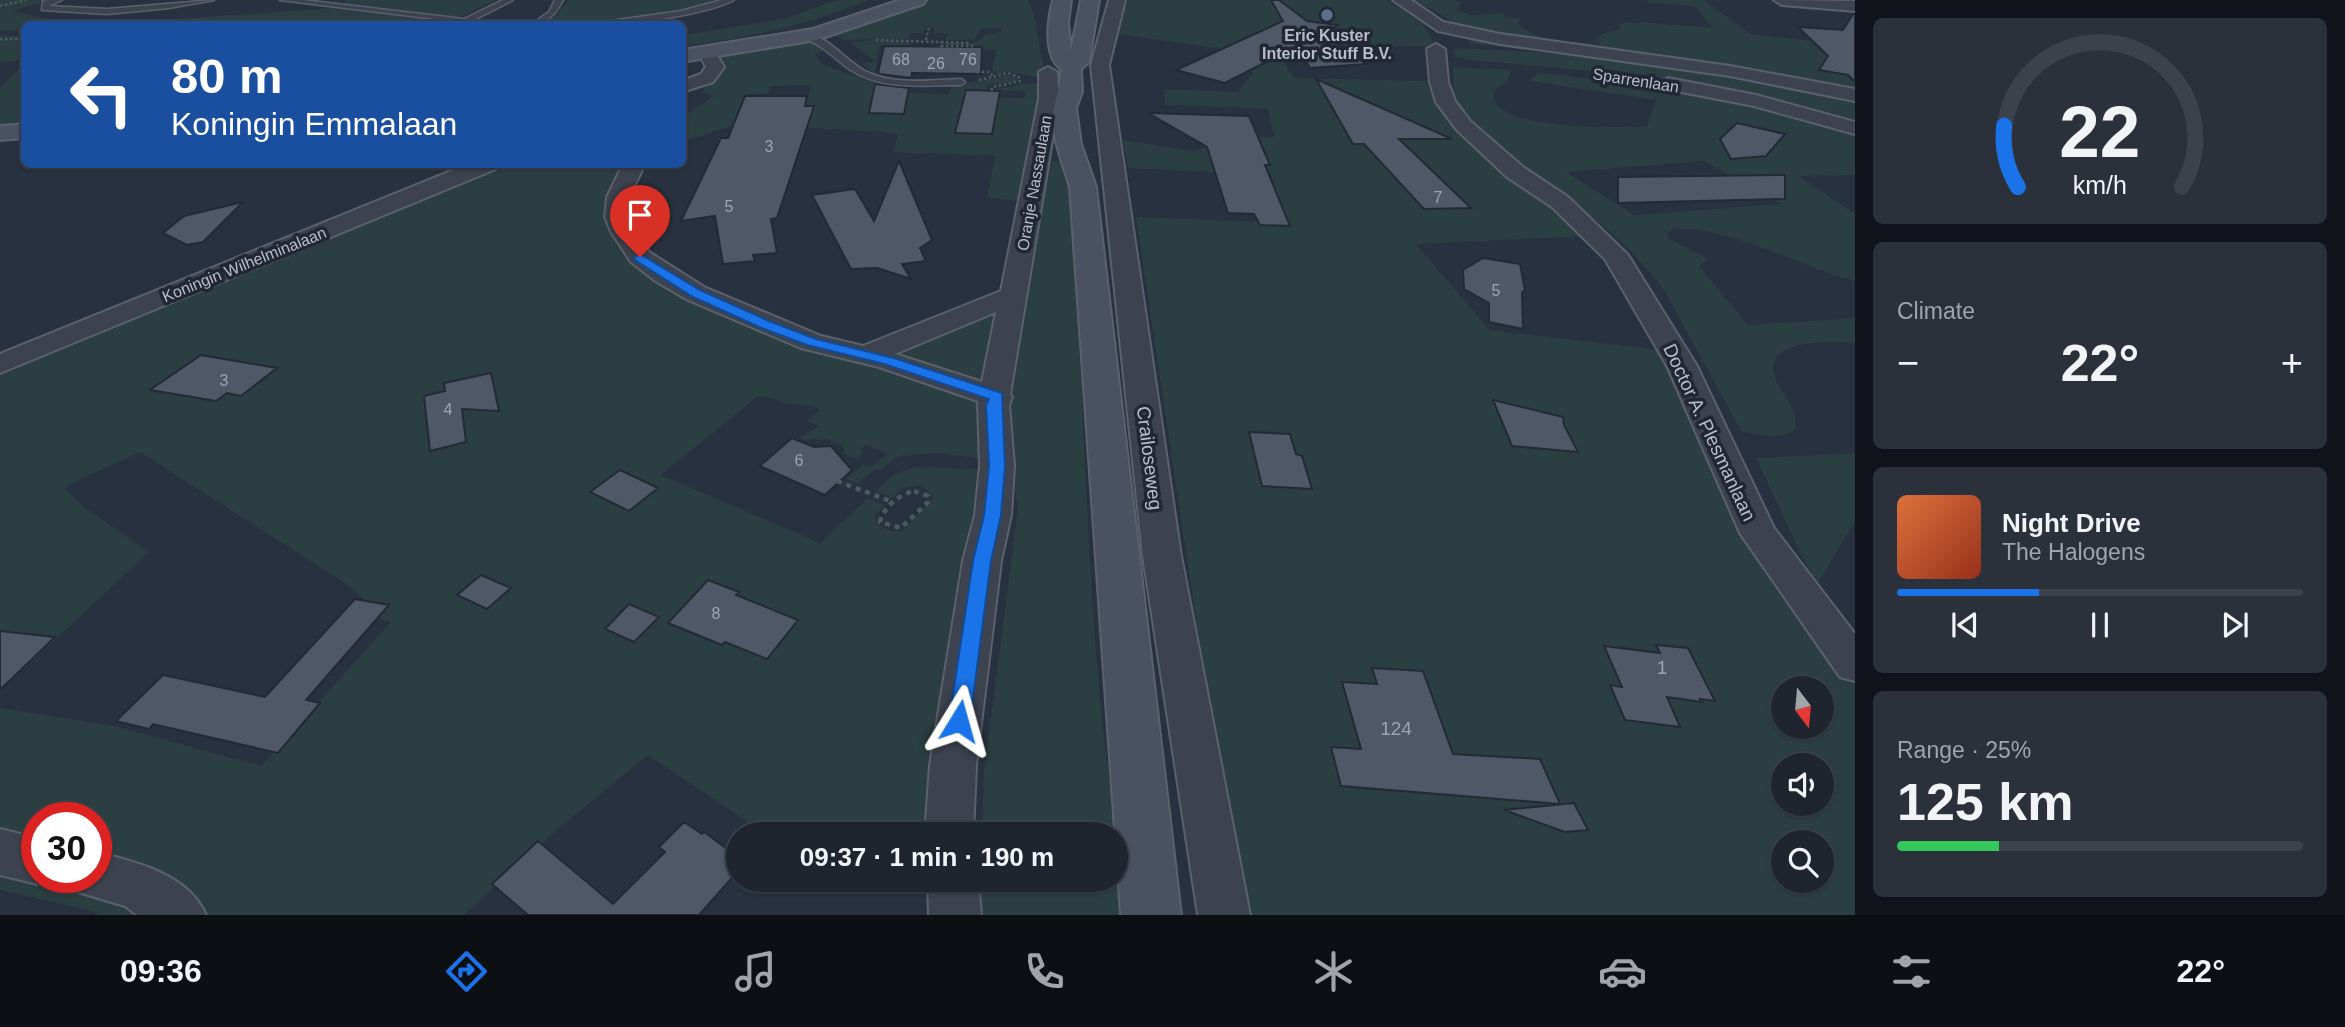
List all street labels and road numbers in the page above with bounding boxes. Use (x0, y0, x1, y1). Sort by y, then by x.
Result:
street label: Sparrenlaan (1592, 65, 1680, 96)
street label: Oranje Nassaulaan (1014, 114, 1055, 252)
street label: Koningin Wilhelminalaan (160, 224, 329, 305)
street label: Doctor A. Plesmanlaan (1659, 340, 1760, 524)
street label: Crailoseweg (1133, 405, 1166, 511)

